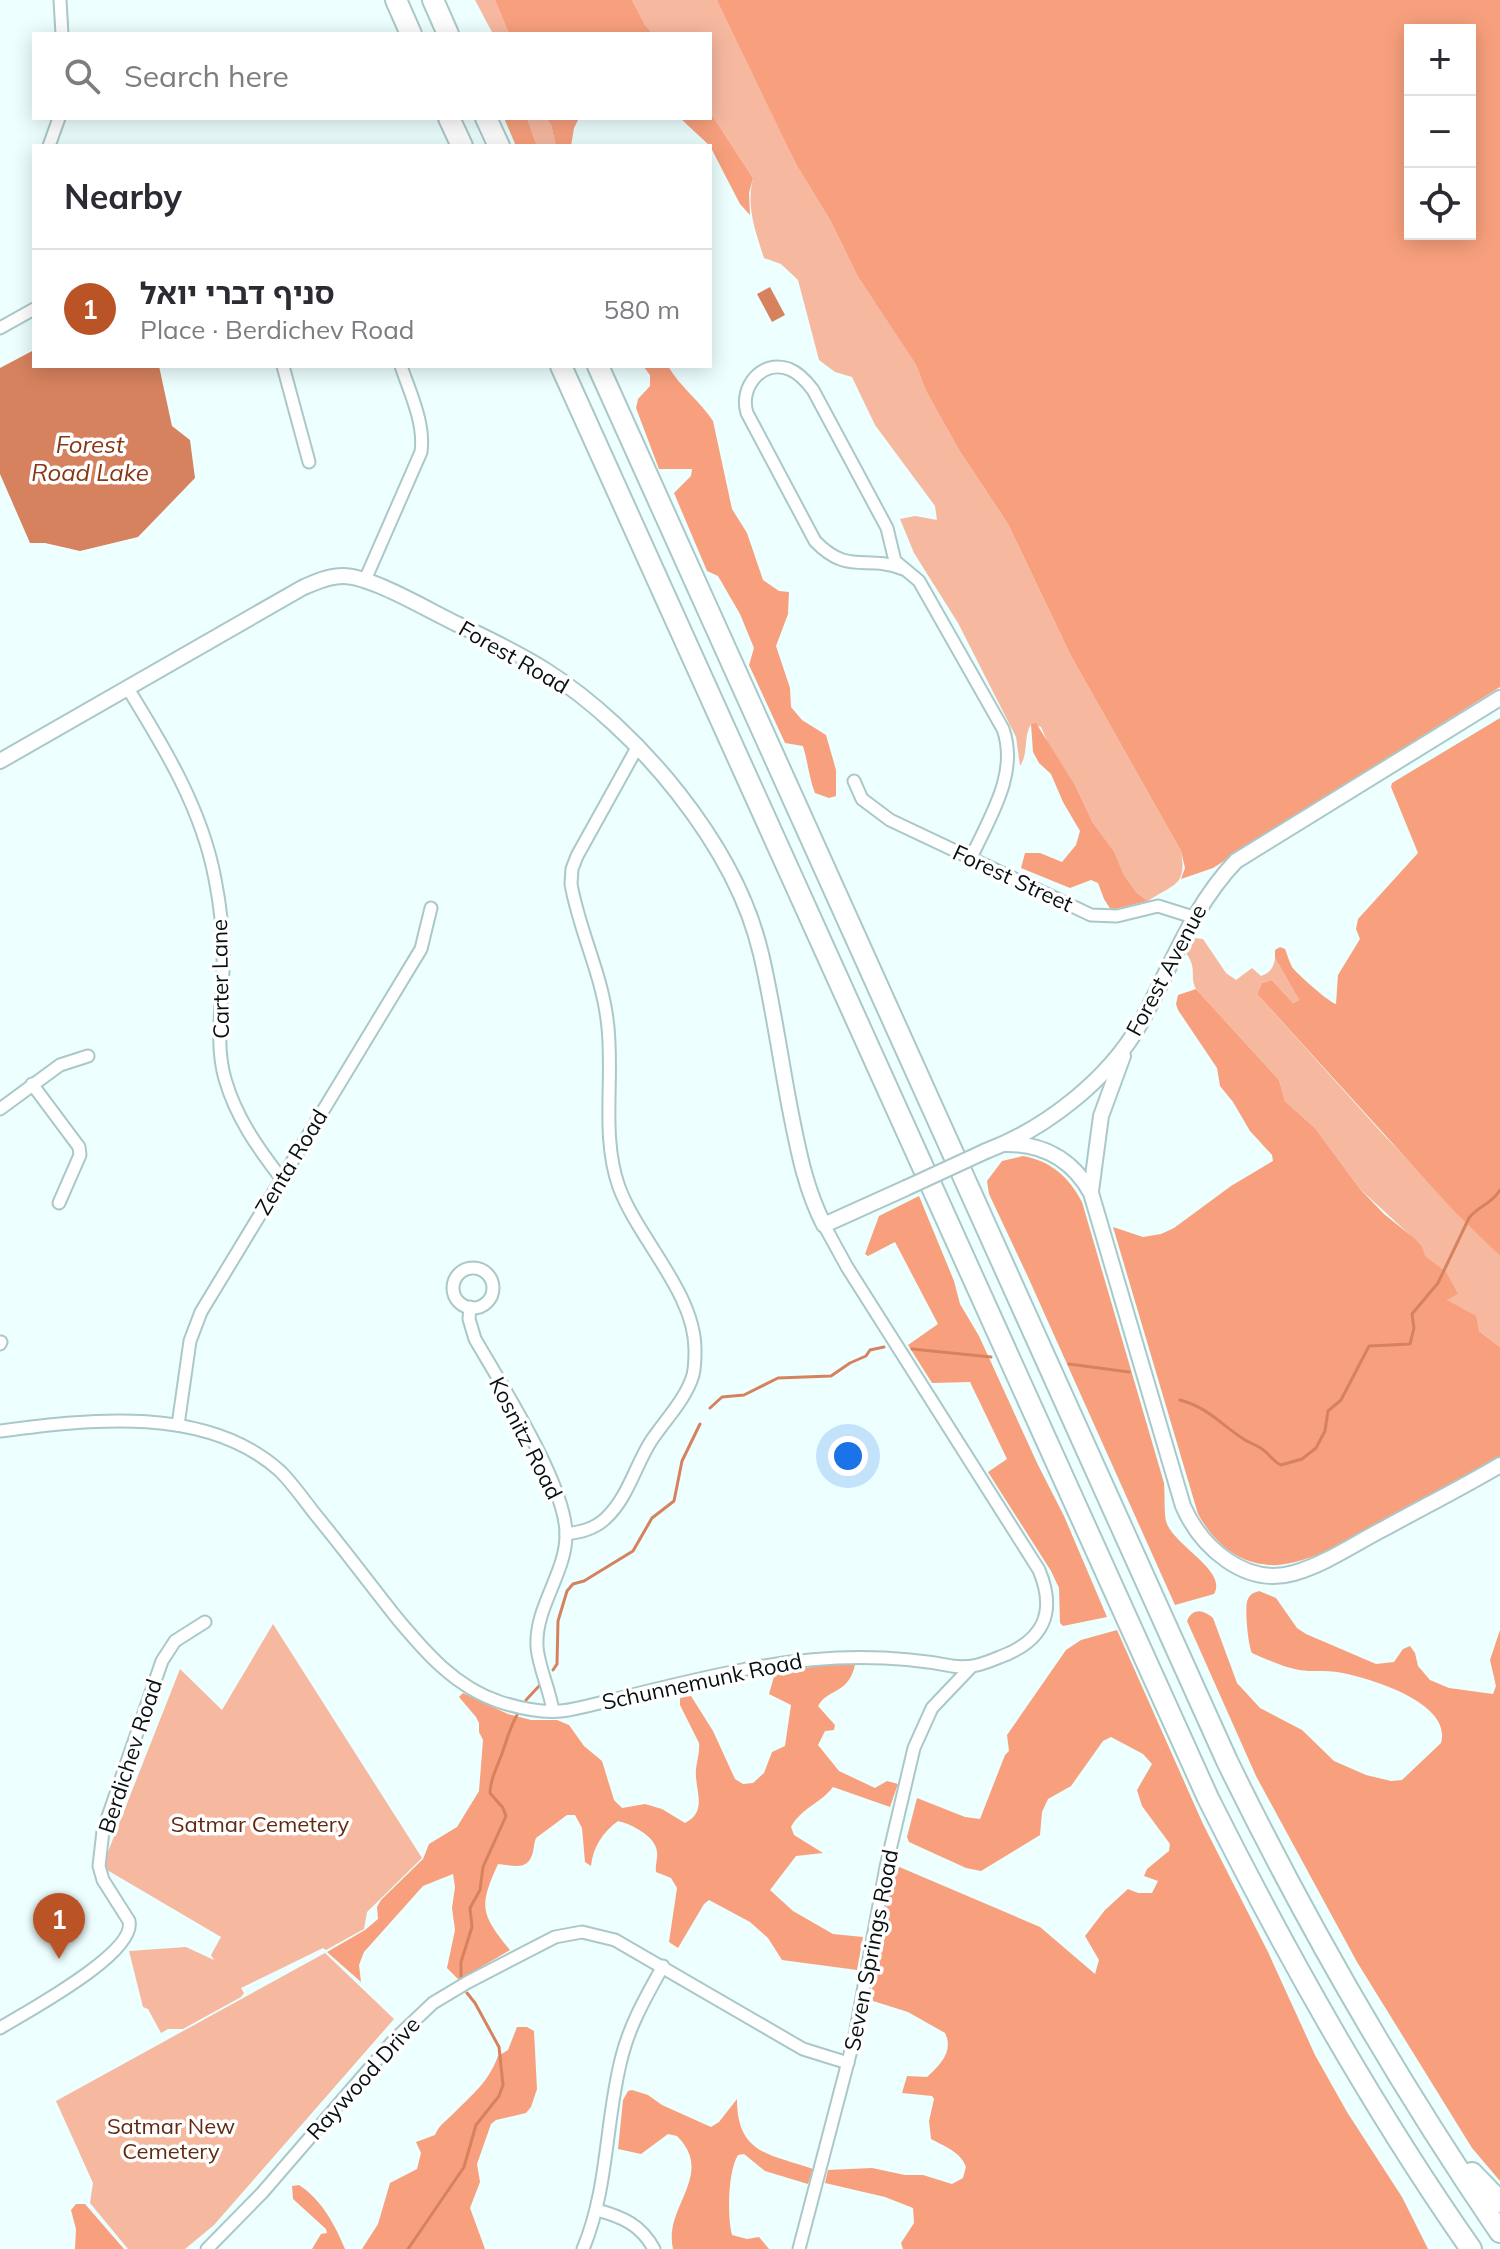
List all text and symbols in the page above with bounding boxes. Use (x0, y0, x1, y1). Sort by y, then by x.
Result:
map controls (1404, 24, 1476, 240)
button: + (1404, 24, 1476, 96)
search box (32, 32, 712, 120)
icon: search (60, 54, 104, 98)
text: Search here (124, 57, 289, 95)
button: − (1404, 96, 1476, 168)
button: locate (1404, 168, 1476, 240)
text: Nearby (64, 175, 182, 218)
text: סניף דברי יואל (140, 274, 335, 312)
text: 1 (82, 293, 98, 326)
text: 580 m (604, 293, 680, 326)
text: Place · Berdichev Road (140, 313, 414, 346)
water label: Forest Road Lake (31, 429, 149, 487)
street label: Forest Road (454, 614, 574, 700)
street label: Forest Street (948, 838, 1078, 918)
street label: Forest Avenue (1120, 899, 1212, 1041)
street label: Carter Lane (205, 919, 235, 1039)
street label: Zenta Road (249, 1104, 333, 1220)
street label: Kosnitz Road (483, 1372, 569, 1504)
your location (828, 1436, 868, 1476)
street label: Schunnemunk Road (599, 1646, 805, 1716)
street label: Berdichev Road (92, 1676, 168, 1836)
park label: Satmar Cemetery (171, 1810, 349, 1838)
street label: Seven Springs Road (838, 1847, 904, 2053)
pin: 1 (33, 1893, 85, 1959)
street label: Raywood Drive (300, 2011, 426, 2145)
park label: Satmar New Cemetery (107, 2112, 235, 2165)

